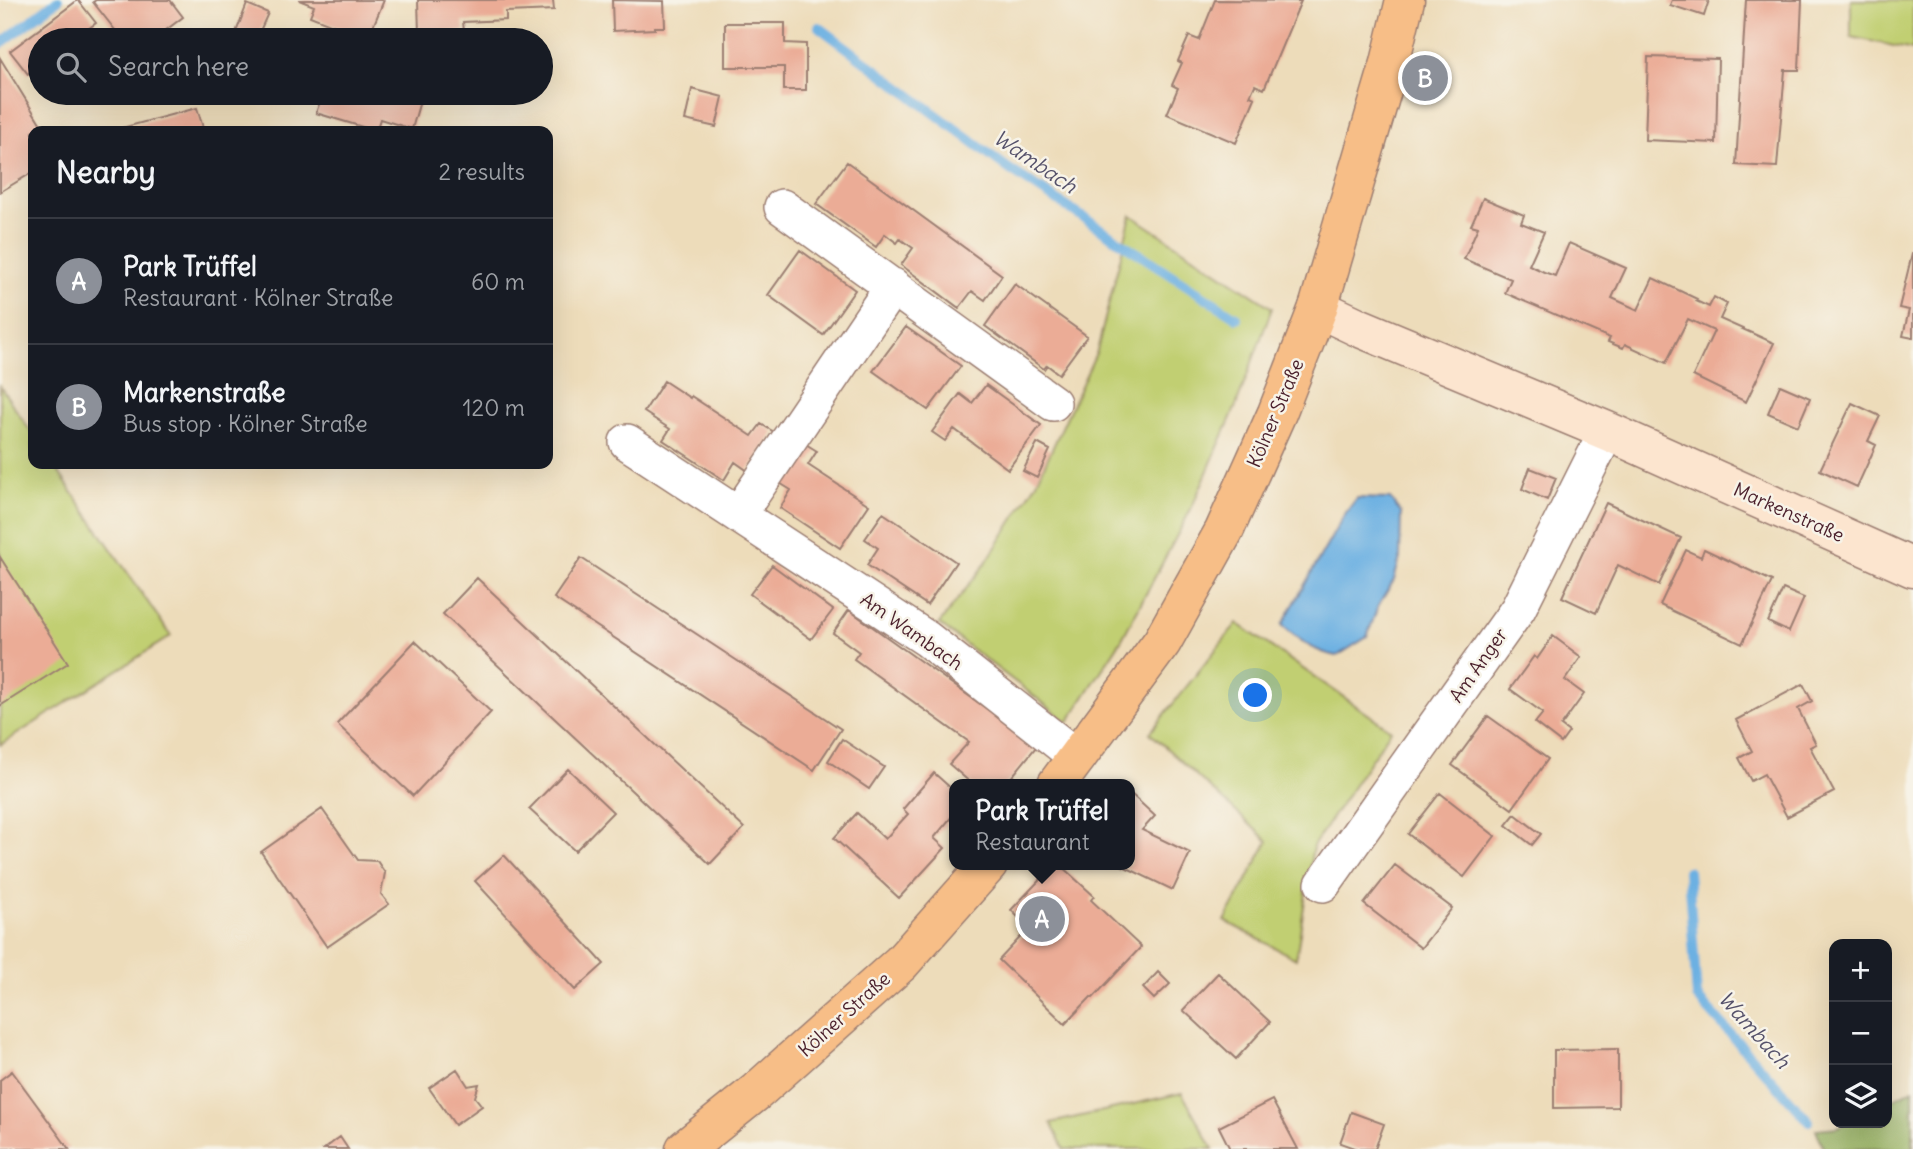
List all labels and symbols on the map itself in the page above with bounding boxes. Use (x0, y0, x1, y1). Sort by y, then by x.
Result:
pin: B (1402, 52, 1448, 104)
water label: Wambach (988, 124, 1083, 200)
street label: Kölner Straße (1241, 355, 1309, 471)
street label: Markenstraße (1730, 477, 1848, 547)
street label: Am Wambach (856, 587, 968, 675)
street label: Am Anger (1444, 623, 1512, 707)
your location (1238, 678, 1272, 712)
pin: A (1019, 893, 1065, 945)
street label: Kölner Straße (793, 966, 895, 1062)
water label: Wambach (1713, 985, 1797, 1075)

